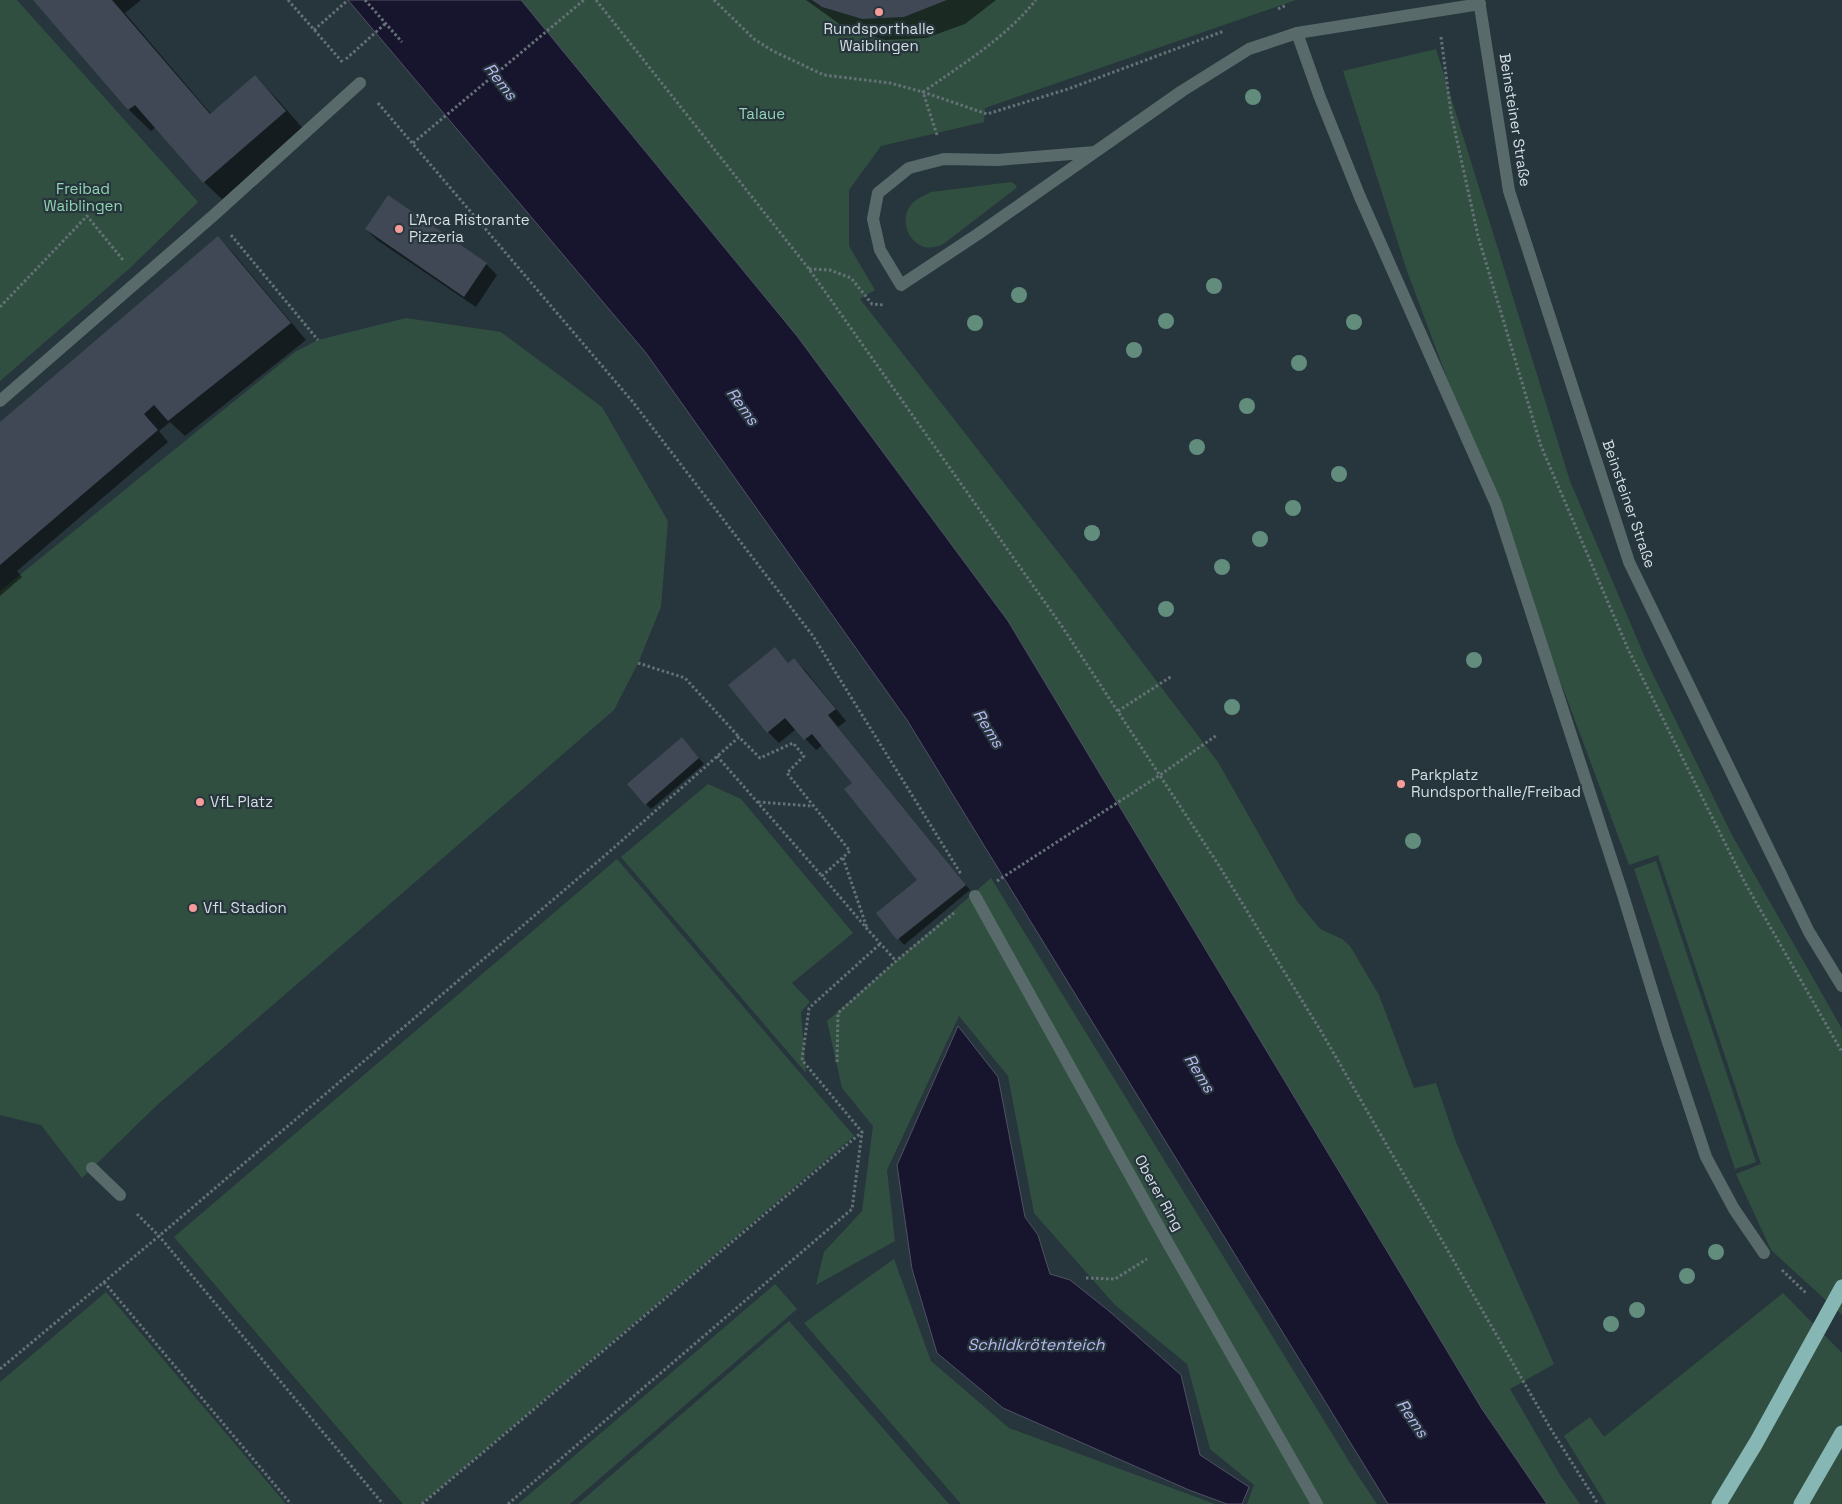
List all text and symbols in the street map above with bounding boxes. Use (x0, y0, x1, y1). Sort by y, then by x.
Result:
marker: Rundsporthalle Waiblingen (873, 6, 885, 18)
place label: Rundsporthalle Waiblingen (824, 19, 935, 55)
street label: Beinsteiner Straße (1496, 52, 1535, 188)
water label: Rems (479, 58, 522, 105)
park label: Talaue (739, 104, 785, 123)
park label: Freibad Waiblingen (43, 179, 123, 215)
place label: L'Arca Ristorante Pizzeria (409, 210, 530, 246)
marker: L'Arca Ristorante Pizzeria (393, 223, 405, 235)
water label: Rems (722, 383, 764, 430)
street label: Beinsteiner Straße (1599, 437, 1660, 571)
water label: Rems (969, 705, 1009, 752)
place label: Parkplatz Rundsporthalle/Freibad (1411, 765, 1581, 801)
marker: Parkplatz Rundsporthalle/Freibad (1395, 778, 1407, 790)
place label: VfL Platz (210, 792, 273, 811)
marker: VfL Platz (194, 796, 206, 808)
place label: VfL Stadion (203, 898, 287, 917)
marker: VfL Stadion (187, 902, 199, 914)
water label: Rems (1180, 1050, 1220, 1097)
street label: Oberer Ring (1131, 1151, 1188, 1234)
water label: Schildkrötenteich (967, 1334, 1106, 1355)
water label: Rems (1392, 1395, 1433, 1442)

